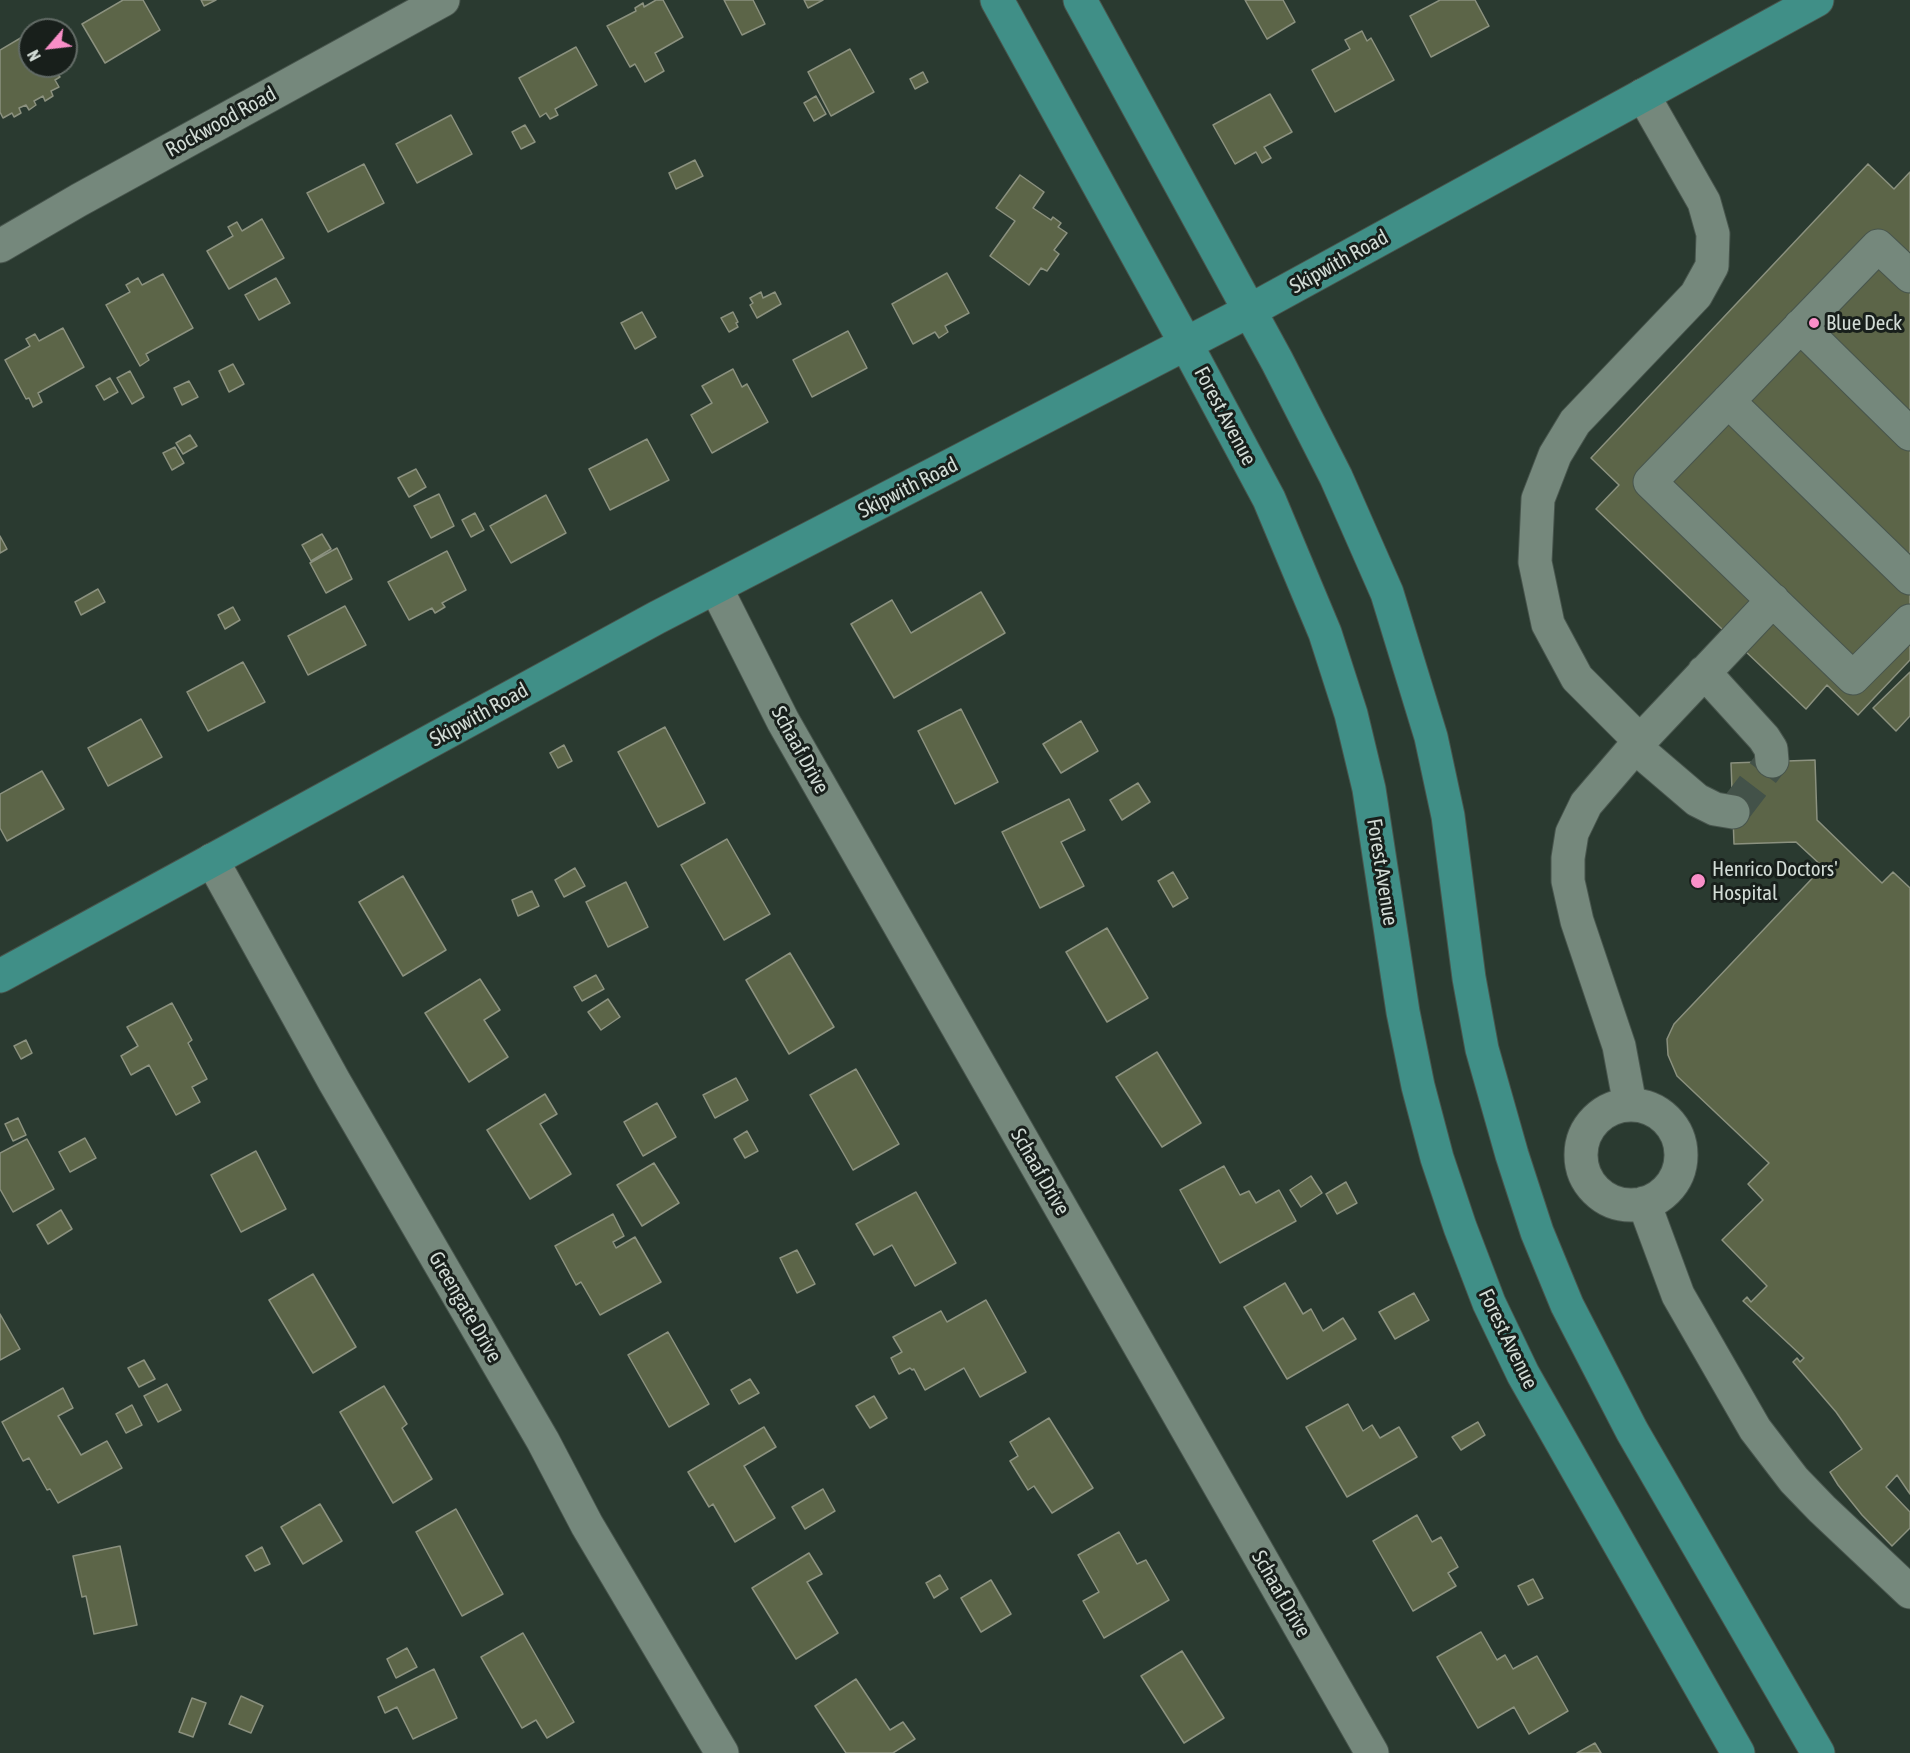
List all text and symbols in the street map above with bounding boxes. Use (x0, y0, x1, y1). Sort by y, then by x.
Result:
north arrow (18, 18, 78, 78)
text: N (24, 47, 44, 64)
street label: Rockwood Road (161, 81, 281, 163)
street label: Skipwith Road (1285, 225, 1393, 299)
place label: Blue Deck (1826, 310, 1902, 336)
marker: Blue Deck (1807, 316, 1821, 330)
street label: Forest Avenue (1188, 362, 1262, 470)
street label: Skipwith Road (854, 452, 962, 524)
street label: Skipwith Road (425, 678, 533, 752)
street label: Schaaf Drive (766, 702, 834, 798)
street label: Forest Avenue (1361, 817, 1403, 927)
place label: Henrico Doctors' Hospital (1712, 856, 1838, 906)
marker: Henrico Doctors' Hospital (1689, 872, 1707, 890)
street label: Schaaf Drive (1005, 1124, 1075, 1220)
street label: Greengate Drive (423, 1247, 507, 1367)
street label: Forest Avenue (1473, 1285, 1543, 1393)
street label: Schaaf Drive (1246, 1546, 1316, 1642)

